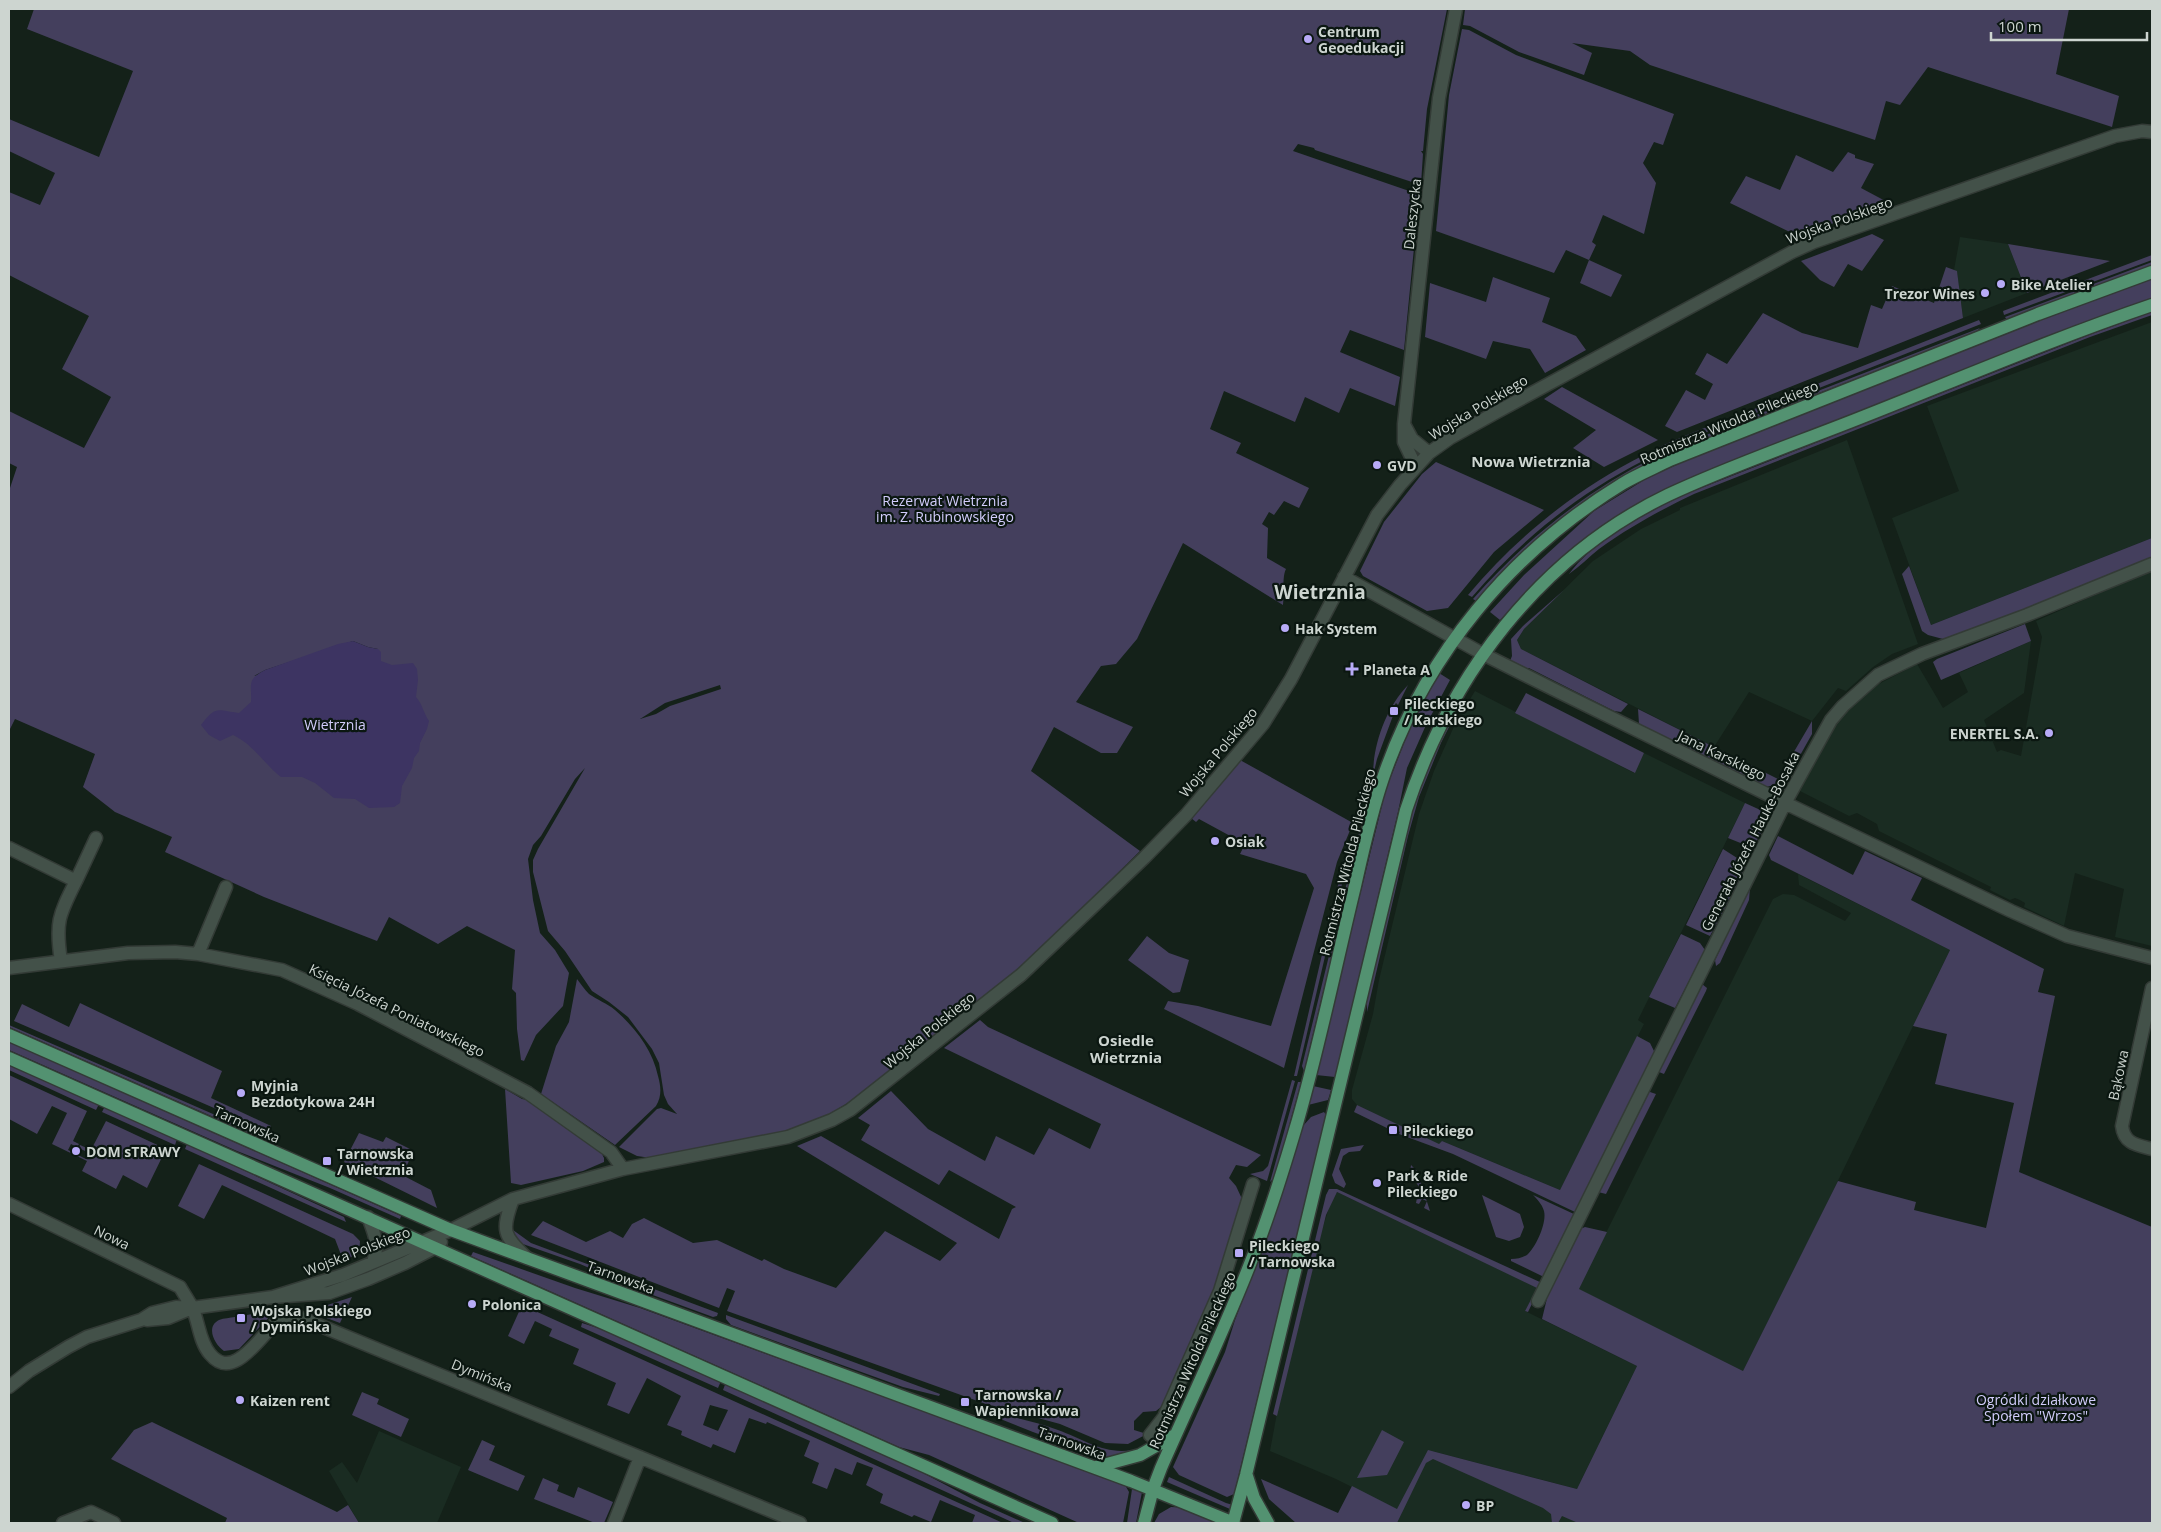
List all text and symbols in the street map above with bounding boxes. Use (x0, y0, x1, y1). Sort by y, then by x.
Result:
scale bar (1991, 10, 2147, 42)
text: 100 m (1998, 16, 2042, 36)
place label: Centrum Geoedukacji (1318, 22, 1404, 57)
marker: Centrum Geoedukacji (1302, 33, 1314, 45)
street label: Daleszycka (1399, 177, 1425, 251)
street label: Wojska Polskiego (1783, 192, 1895, 248)
place label: Bike Atelier (2011, 275, 2093, 294)
marker: Bike Atelier (1995, 278, 2007, 290)
place label: Trezor Wines (1885, 284, 1975, 303)
marker: Trezor Wines (1979, 287, 1991, 299)
street label: Wojska Polskiego (1425, 370, 1531, 444)
street label: Rotmistrza Witolda Pileckiego (1637, 376, 1821, 468)
district label: Nowa Wietrznia (1471, 451, 1591, 471)
place label: GVD (1387, 456, 1417, 475)
marker: GVD (1371, 459, 1383, 471)
park label: Rezerwat Wietrznia im. Z. Rubinowskiego (876, 491, 1014, 526)
district label: Wietrznia (1274, 579, 1366, 605)
place label: Hak System (1295, 619, 1377, 638)
marker: Hak System (1279, 622, 1291, 634)
place label: Planeta A (1363, 660, 1430, 679)
marker: Planeta A (1345, 662, 1359, 676)
place label: Pileckiego / Karskiego (1404, 694, 1483, 729)
street label: Wojska Polskiego (1175, 703, 1261, 801)
marker: Pileckiego / Karskiego (1388, 705, 1400, 717)
park label: Wietrznia (304, 715, 366, 734)
place label: ENERTEL S.A. (1950, 724, 2039, 743)
street label: Jana Karskiego (1673, 725, 1769, 784)
marker: ENERTEL S.A. (2043, 727, 2055, 739)
street label: Generała Józefa Hauke-Bosaka (1696, 748, 1804, 934)
street label: Rotmistrza Witolda Pileckiego (1315, 766, 1379, 958)
place label: Osiak (1225, 832, 1265, 851)
marker: Osiak (1209, 835, 1221, 847)
street label: Księcia Józefa Poniatowskiego (306, 959, 488, 1061)
street label: Wojska Polskiego (879, 987, 979, 1073)
district label: Osiedle Wietrznia (1090, 1030, 1162, 1067)
street label: Bąkowa (2103, 1048, 2133, 1102)
place label: Myjnia Bezdotykowa 24H (251, 1076, 375, 1111)
marker: Myjnia Bezdotykowa 24H (235, 1087, 247, 1099)
street label: Tarnowska (211, 1101, 283, 1147)
place label: Pileckiego (1403, 1121, 1474, 1140)
marker: Pileckiego (1387, 1124, 1399, 1136)
place label: DOM sTRAWY (86, 1142, 181, 1161)
place label: Tarnowska / Wietrznia (337, 1144, 414, 1179)
marker: DOM sTRAWY (70, 1145, 82, 1157)
marker: Tarnowska / Wietrznia (321, 1155, 333, 1167)
place label: Park & Ride Pileckiego (1387, 1166, 1468, 1201)
marker: Park & Ride Pileckiego (1371, 1177, 1383, 1189)
street label: Nowa (91, 1220, 133, 1254)
street label: Wojska Polskiego (301, 1222, 413, 1280)
place label: Pileckiego / Tarnowska (1249, 1236, 1335, 1271)
marker: Pileckiego / Tarnowska (1233, 1247, 1245, 1259)
street label: Tarnowska (584, 1256, 658, 1298)
street label: Rotmistrza Witolda Pileckiego (1144, 1268, 1240, 1452)
place label: Polonica (482, 1295, 542, 1314)
marker: Polonica (466, 1298, 478, 1310)
place label: Wojska Polskiego / Dymińska (251, 1301, 372, 1336)
marker: Wojska Polskiego / Dymińska (235, 1312, 247, 1324)
street label: Dymińska (449, 1354, 515, 1396)
place label: Tarnowska / Wapiennikowa (975, 1385, 1079, 1420)
park label: Ogródki działkowe Społem "Wrzos" (1976, 1390, 2096, 1425)
place label: Kaizen rent (250, 1391, 330, 1410)
marker: Kaizen rent (234, 1394, 246, 1406)
marker: Tarnowska / Wapiennikowa (959, 1396, 971, 1408)
street label: Tarnowska (1035, 1422, 1109, 1464)
place label: BP (1476, 1496, 1494, 1515)
marker: BP (1460, 1499, 1472, 1511)

